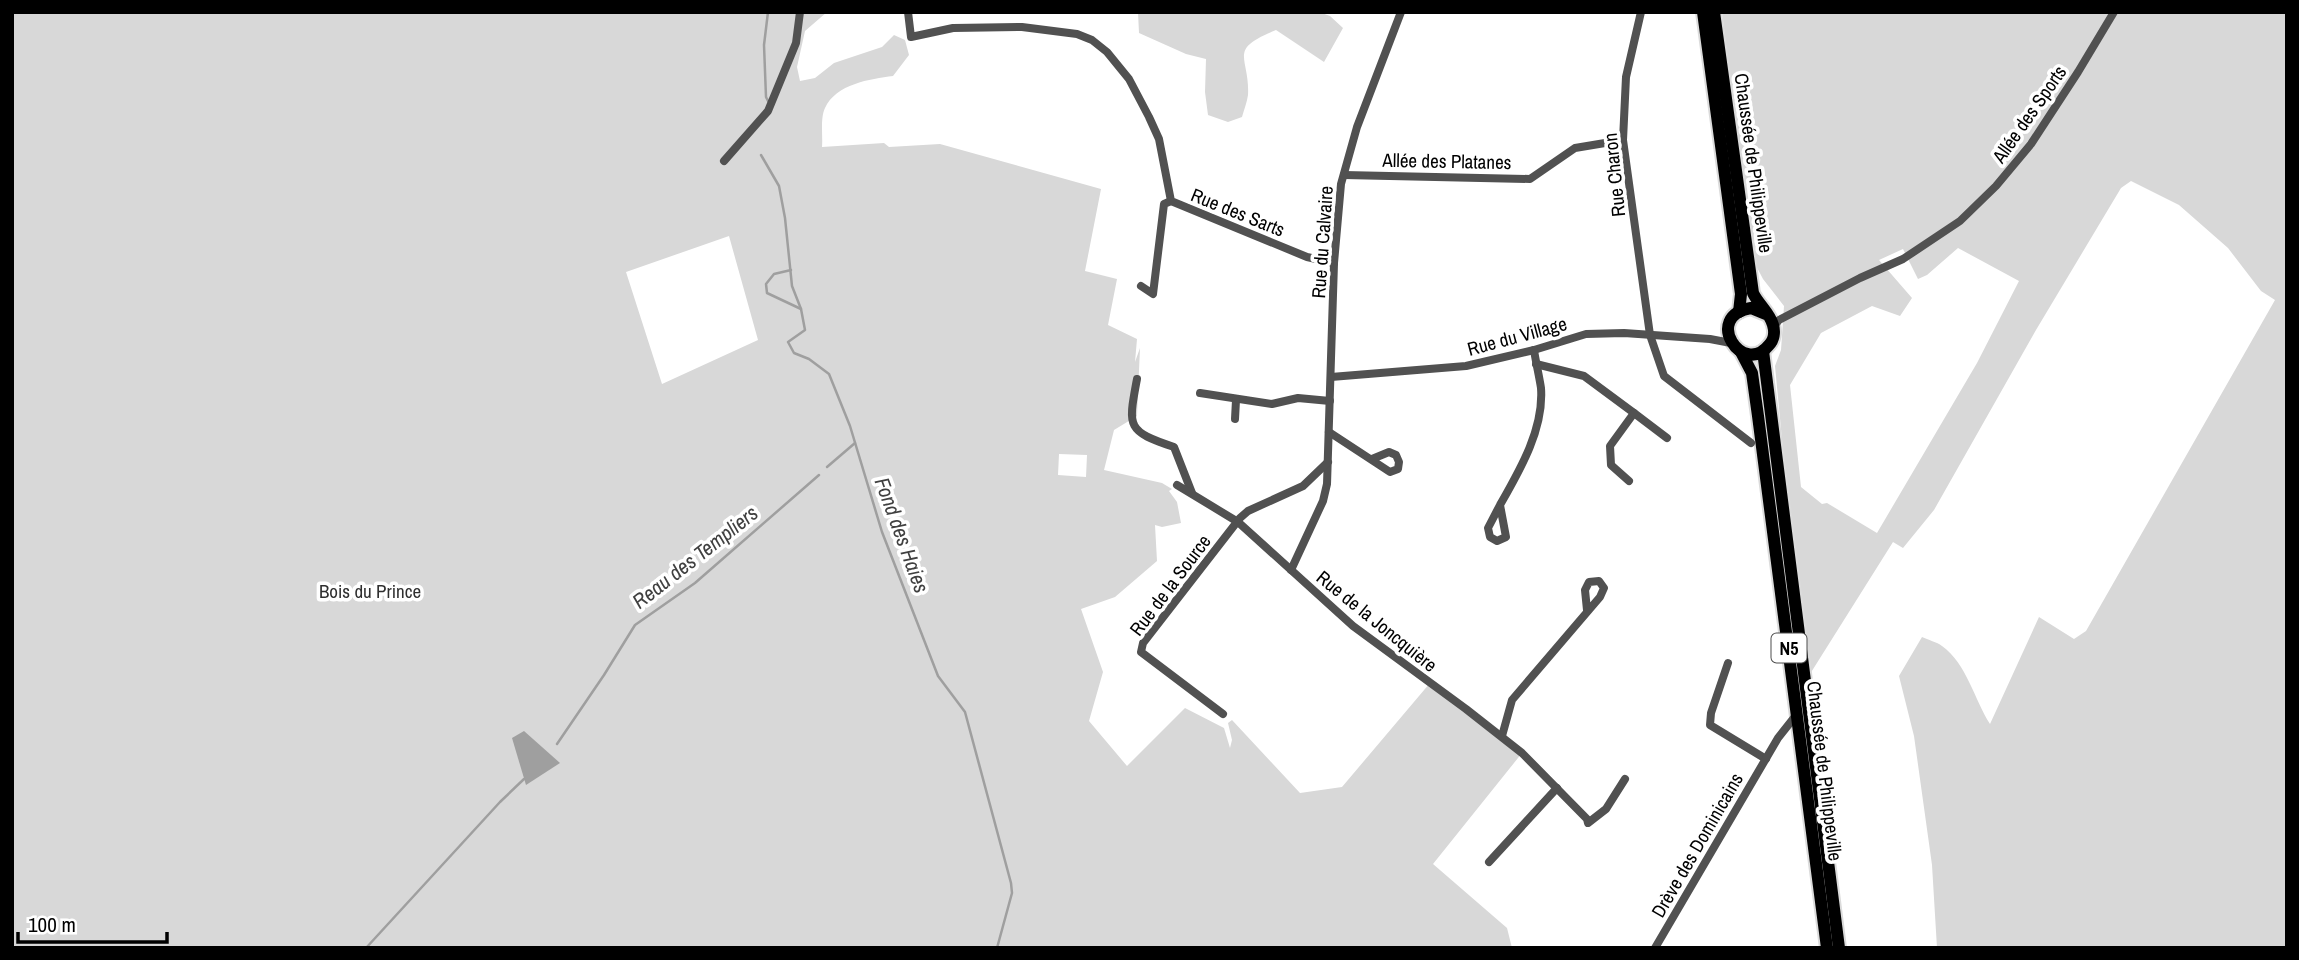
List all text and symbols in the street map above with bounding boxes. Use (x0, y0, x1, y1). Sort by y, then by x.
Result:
street label: Allée des Sports (1985, 60, 2072, 169)
street label: Chaussée de Philippeville (1729, 72, 1779, 254)
street label: Rue Charon (1597, 132, 1631, 218)
street label: Allée des Platanes (1381, 147, 1512, 175)
street label: Rue des Sarts (1187, 181, 1289, 243)
street label: Rue du Calvaire (1305, 185, 1339, 299)
street label: Rue du Village (1464, 310, 1570, 362)
water label: Fond des Haies (868, 473, 936, 597)
water label: Reau des Templiers (626, 498, 764, 615)
street label: Rue de la Source (1123, 529, 1217, 641)
street label: Rue de la Joncquière (1311, 564, 1443, 678)
park label: Bois du Prince (319, 578, 421, 604)
road number: N5 (1772, 634, 1806, 662)
street label: Chaussée de Philippeville (1801, 680, 1849, 862)
street label: Drève des Dominicains (1645, 768, 1749, 922)
scale bar (18, 900, 166, 944)
text: 100 m (28, 910, 76, 939)

